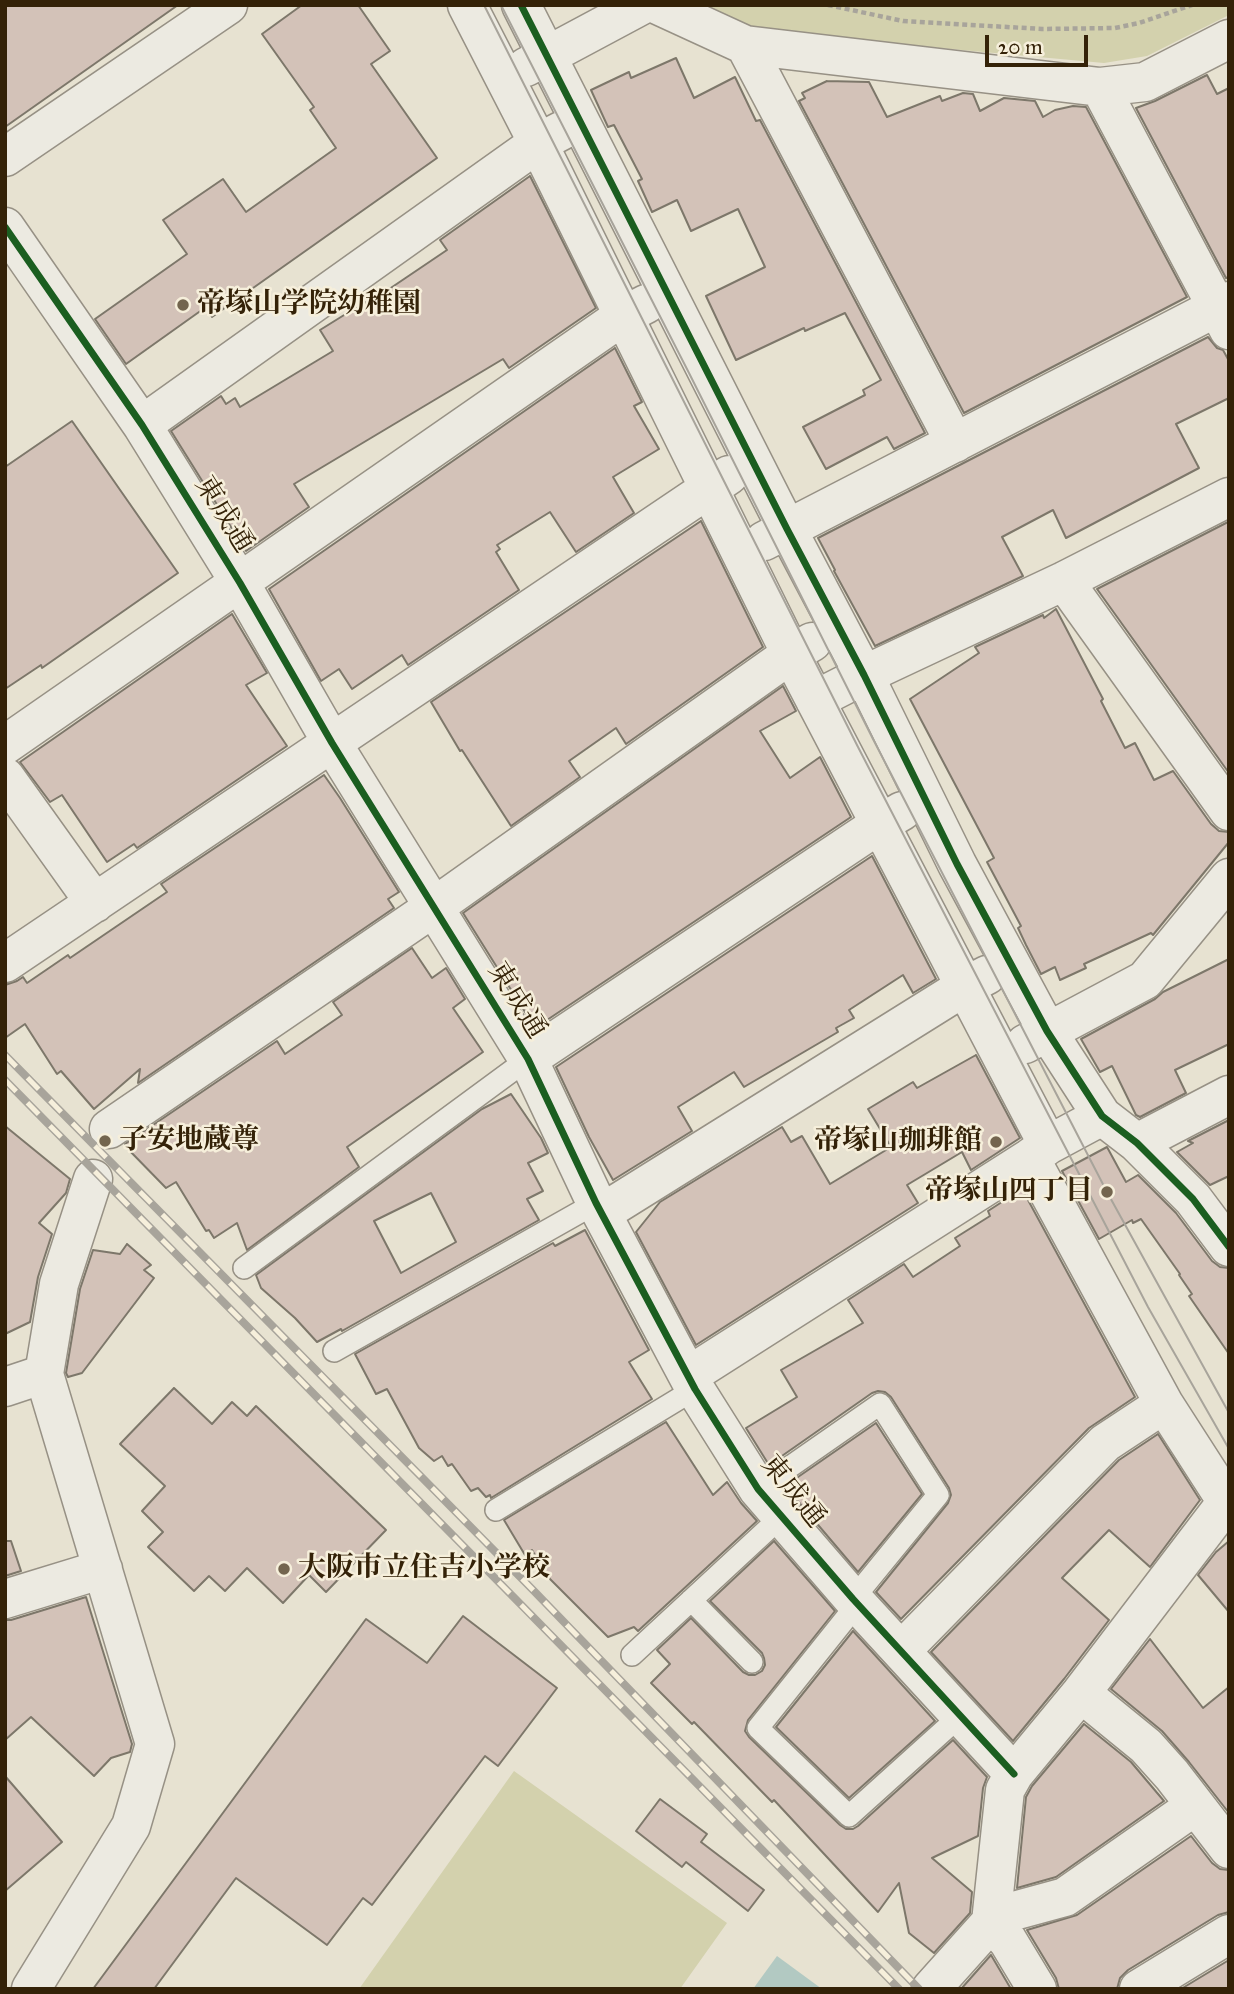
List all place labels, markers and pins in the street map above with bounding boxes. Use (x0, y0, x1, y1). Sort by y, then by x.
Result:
place label: 帝塚山学院幼稚園 (197, 288, 421, 322)
marker: 帝塚山学院幼稚園 (175, 297, 191, 313)
place label: 子安地蔵尊 (119, 1124, 259, 1158)
place label: 帝塚山珈琲館 (814, 1125, 982, 1159)
marker: 子安地蔵尊 (97, 1133, 113, 1149)
marker: 帝塚山珈琲館 (988, 1134, 1004, 1150)
place label: 帝塚山四丁目 (925, 1175, 1093, 1209)
marker: 帝塚山四丁目 (1099, 1184, 1115, 1200)
place label: 大阪市立住吉小学校 (298, 1552, 550, 1586)
marker: 大阪市立住吉小学校 (276, 1561, 292, 1577)

